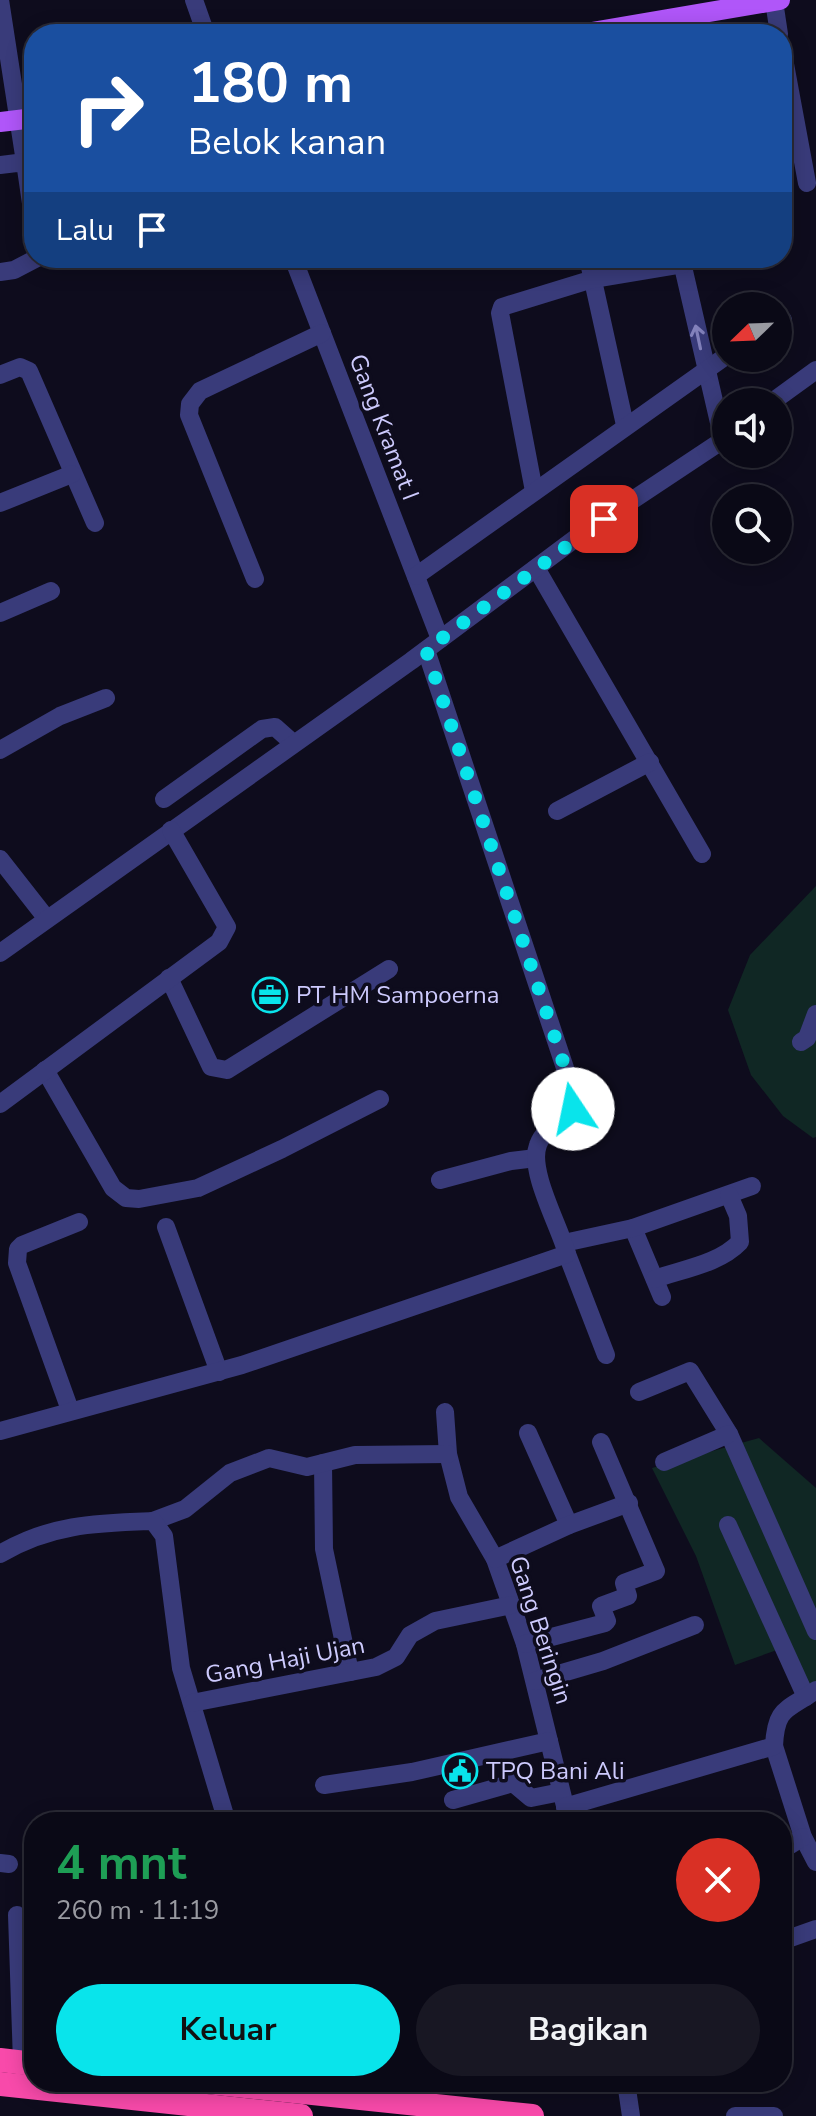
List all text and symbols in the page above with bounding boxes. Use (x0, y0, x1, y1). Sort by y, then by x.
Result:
text: 180 m (188, 45, 353, 122)
icon: right (56, 56, 160, 160)
text: Belok kanan (188, 118, 386, 167)
icon: arrive (130, 208, 174, 252)
text: Lalu (56, 210, 114, 251)
north arrow (712, 292, 792, 372)
map controls (712, 292, 792, 564)
one-way arrow (690, 325, 705, 351)
street label: Gang Kramat I (341, 349, 427, 505)
button: sound (712, 388, 792, 468)
button: search (712, 484, 792, 564)
pin (570, 485, 638, 553)
icon: arrive (582, 497, 626, 541)
office icon: PT HM Sampoerna (251, 976, 289, 1014)
place label: PT HM Sampoerna (296, 979, 499, 1011)
position arrow (531, 1067, 615, 1151)
street label: Gang Beringin (502, 1552, 580, 1708)
street label: Gang Haji Ujan (202, 1629, 368, 1691)
public building icon: TPQ Bani Ali (441, 1752, 479, 1790)
place label: TPQ Bani Ali (486, 1755, 625, 1787)
text: 4 mnt (56, 1830, 186, 1896)
button: close (676, 1838, 760, 1922)
text: 260 m · 11:19 (56, 1893, 219, 1928)
button: Keluar (56, 1984, 400, 2076)
button: Bagikan (416, 1984, 760, 2076)

